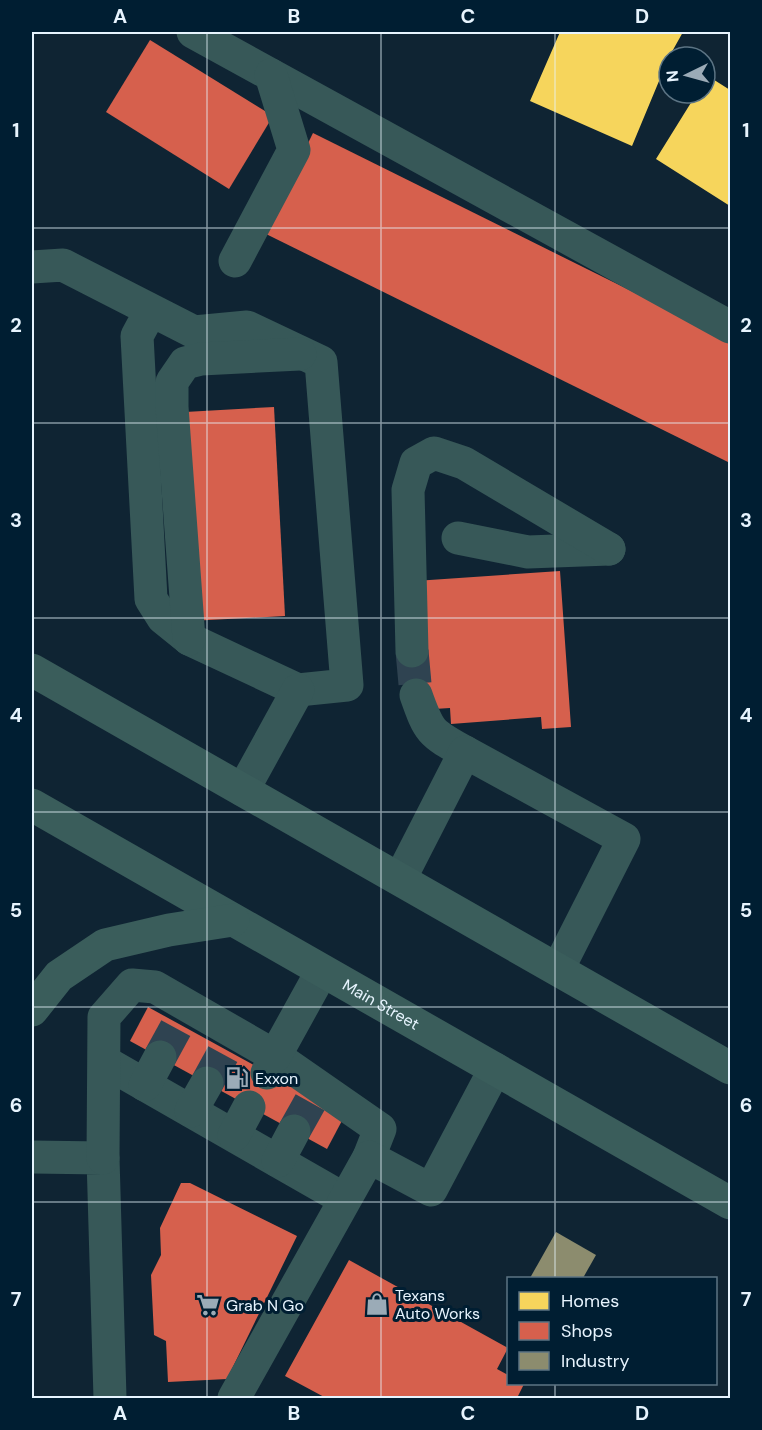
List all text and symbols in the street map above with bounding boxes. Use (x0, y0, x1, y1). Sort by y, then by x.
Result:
text: A (113, 3, 127, 29)
text: B (288, 3, 300, 29)
text: C (461, 3, 475, 29)
text: D (635, 3, 649, 29)
north arrow (657, 45, 717, 105)
text: N (662, 70, 684, 83)
text: 1 (12, 117, 20, 143)
text: 1 (742, 117, 750, 143)
text: 2 (10, 312, 22, 338)
text: 2 (740, 312, 752, 338)
text: 3 (10, 507, 22, 533)
text: 3 (740, 507, 752, 533)
text: 4 (10, 702, 23, 728)
text: 4 (740, 702, 753, 728)
text: 5 (10, 897, 22, 923)
text: 5 (740, 897, 752, 923)
street label: Main Street (339, 974, 423, 1034)
fuel station icon: Exxon (224, 1065, 250, 1091)
place label: Exxon (255, 1068, 298, 1089)
text: 6 (10, 1092, 22, 1118)
text: 6 (740, 1092, 752, 1118)
legend (507, 1277, 717, 1385)
place label: Texans Auto Works (395, 1285, 480, 1324)
text: 7 (11, 1286, 22, 1312)
text: 7 (741, 1286, 752, 1312)
text: Homes (561, 1289, 619, 1313)
shop icon: Texans Auto Works (364, 1291, 390, 1317)
supermarket icon: Grab N Go (195, 1292, 221, 1318)
place label: Grab N Go (226, 1295, 304, 1316)
text: Shops (561, 1319, 613, 1343)
text: Industry (561, 1349, 630, 1373)
text: A (113, 1400, 127, 1426)
text: B (288, 1400, 300, 1426)
text: C (461, 1400, 475, 1426)
text: D (635, 1400, 649, 1426)

